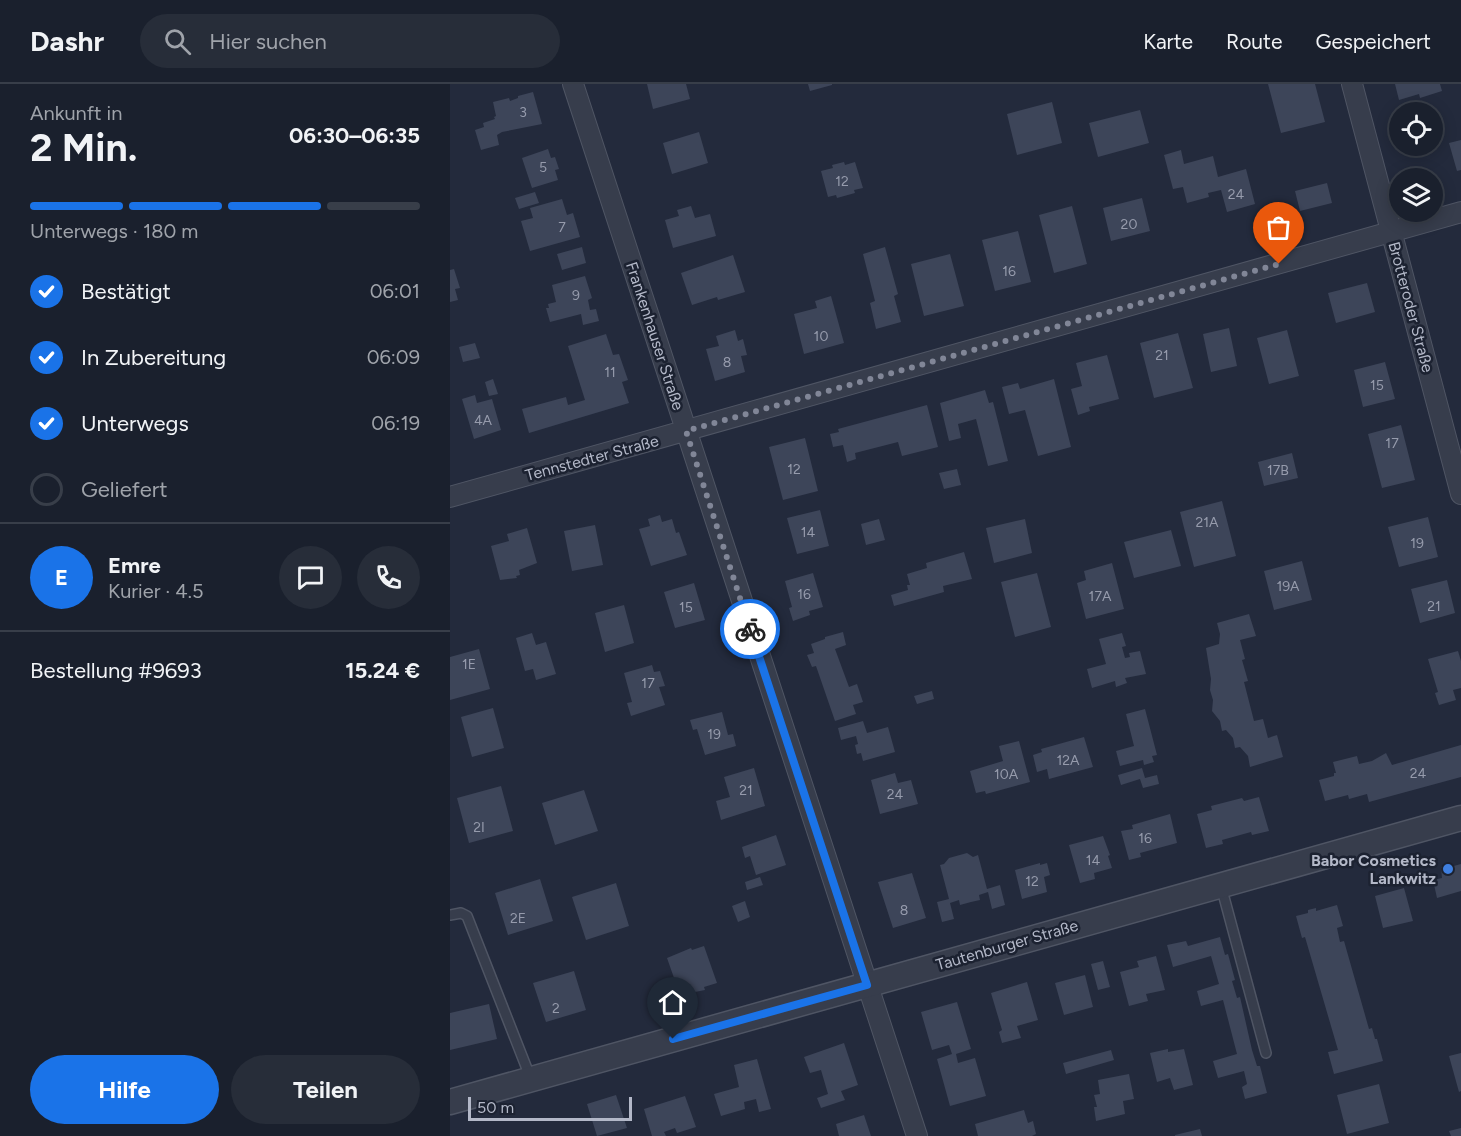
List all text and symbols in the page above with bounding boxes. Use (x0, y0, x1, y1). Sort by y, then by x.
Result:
search box (140, 14, 560, 68)
text: Dashr (30, 24, 104, 58)
icon: search (161, 25, 194, 58)
text: Hier suchen (209, 28, 327, 55)
text: Karte (1143, 29, 1193, 54)
text: Route (1226, 29, 1282, 54)
text: Gespeichert (1315, 29, 1431, 54)
text: Ankunft in (30, 101, 122, 125)
map controls (1389, 102, 1443, 222)
button: locate (1389, 102, 1443, 156)
house number: 3 (519, 104, 527, 121)
text: 06:30–06:35 (289, 122, 420, 149)
text: 2 Min. (30, 124, 137, 171)
house number: 5 (539, 159, 547, 176)
button: layers (1389, 168, 1443, 222)
house number: 12 (835, 173, 849, 190)
house number: 24 (1228, 186, 1245, 203)
pin (1253, 202, 1304, 264)
icon: bag (1262, 211, 1295, 244)
house number: 20 (1121, 216, 1137, 233)
text: Unterwegs · 180 m (30, 219, 198, 243)
house number: 7 (558, 219, 566, 236)
street label: Brotteroder Straße (1384, 240, 1438, 375)
street label: Frankenhauser Straße (622, 259, 688, 413)
house number: 16 (1002, 263, 1016, 280)
icon: check (30, 275, 63, 308)
text: Bestätigt (81, 278, 171, 305)
text: 06:01 (370, 279, 420, 303)
house number: 9 (572, 287, 580, 304)
house number: 10 (814, 328, 828, 345)
icon: check (30, 341, 63, 374)
text: In Zubereitung (81, 344, 226, 371)
text: 06:09 (367, 345, 420, 369)
house number: 21 (1155, 347, 1169, 364)
house number: 8 (723, 354, 731, 371)
house number: 11 (604, 364, 616, 381)
house number: 15 (1370, 377, 1384, 394)
icon: check (30, 407, 63, 440)
text: Unterwegs (81, 410, 189, 437)
text: 06:19 (371, 411, 420, 435)
house number: 4A (474, 412, 493, 429)
street label: Tennstedter Straße (523, 431, 661, 485)
house number: 17 (1385, 435, 1399, 452)
house number: 12 (787, 461, 801, 478)
house number: 17B (1267, 462, 1289, 479)
text: Geliefert (81, 476, 168, 503)
house number: 21A (1195, 514, 1219, 531)
house number: 14 (801, 524, 816, 541)
house number: 19 (1410, 535, 1424, 552)
button: chat (279, 546, 342, 609)
button: phone (357, 546, 420, 609)
text: Emre (108, 552, 161, 579)
text: E (55, 564, 68, 591)
house number: 19A (1276, 578, 1300, 595)
text: Kurier · 4.5 (108, 579, 203, 603)
house number: 16 (797, 586, 811, 603)
house number: 17A (1089, 588, 1112, 605)
house number: 21 (1427, 598, 1441, 615)
house number: 15 (679, 599, 693, 616)
courier (720, 599, 780, 659)
icon: bike (734, 613, 767, 646)
house number: 1E (462, 656, 476, 673)
text: Bestellung #9693 (30, 657, 202, 684)
text: 15.24 € (345, 657, 420, 684)
house number: 17 (641, 675, 655, 692)
house number: 19 (707, 726, 721, 743)
house number: 12A (1056, 752, 1080, 769)
house number: 24 (1410, 765, 1427, 782)
house number: 10A (994, 766, 1019, 783)
house number: 21 (739, 782, 753, 799)
house number: 24 (887, 786, 904, 803)
house number: 2I (473, 819, 485, 836)
house number: 16 (1138, 830, 1152, 847)
place label: Babor Cosmetics Lankwitz (1311, 851, 1437, 888)
house number: 14 (1086, 852, 1101, 869)
marker: Babor Cosmetics Lankwitz (1441, 862, 1455, 876)
house number: 12 (1025, 873, 1039, 890)
house number: 8 (900, 902, 908, 919)
house number: 2E (510, 910, 526, 927)
street label: Tautenburger Straße (934, 916, 1081, 974)
pin (647, 977, 698, 1039)
icon: home (656, 986, 689, 1019)
house number: 2 (552, 1000, 560, 1017)
button: Hilfe (30, 1055, 219, 1124)
button: Teilen (231, 1055, 420, 1124)
scale bar (468, 1094, 632, 1122)
text: 50 m (477, 1098, 514, 1117)

